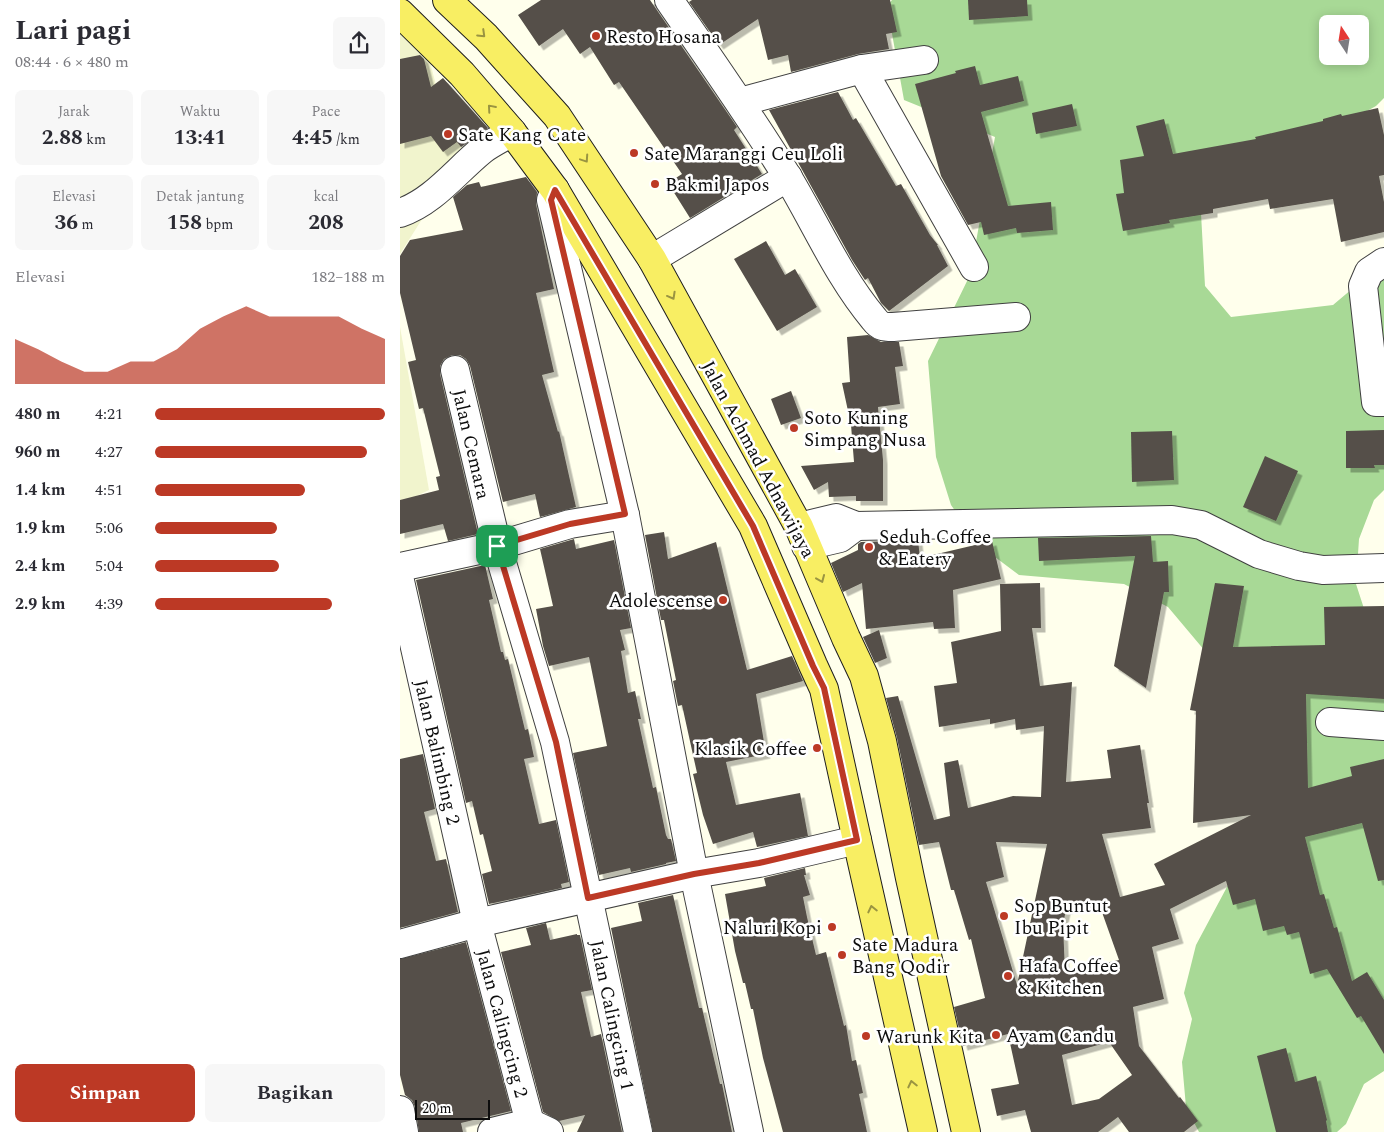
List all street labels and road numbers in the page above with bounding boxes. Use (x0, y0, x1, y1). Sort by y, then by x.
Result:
street label: Jalan Achmad Adnawijaya (693, 356, 823, 564)
street label: Jalan Cemara (444, 386, 497, 503)
street label: Jalan Balimbing 2 (406, 677, 467, 828)
street label: Jalan Calingcing 1 (581, 937, 642, 1093)
street label: Jalan Calingcing 2 (468, 946, 535, 1101)

